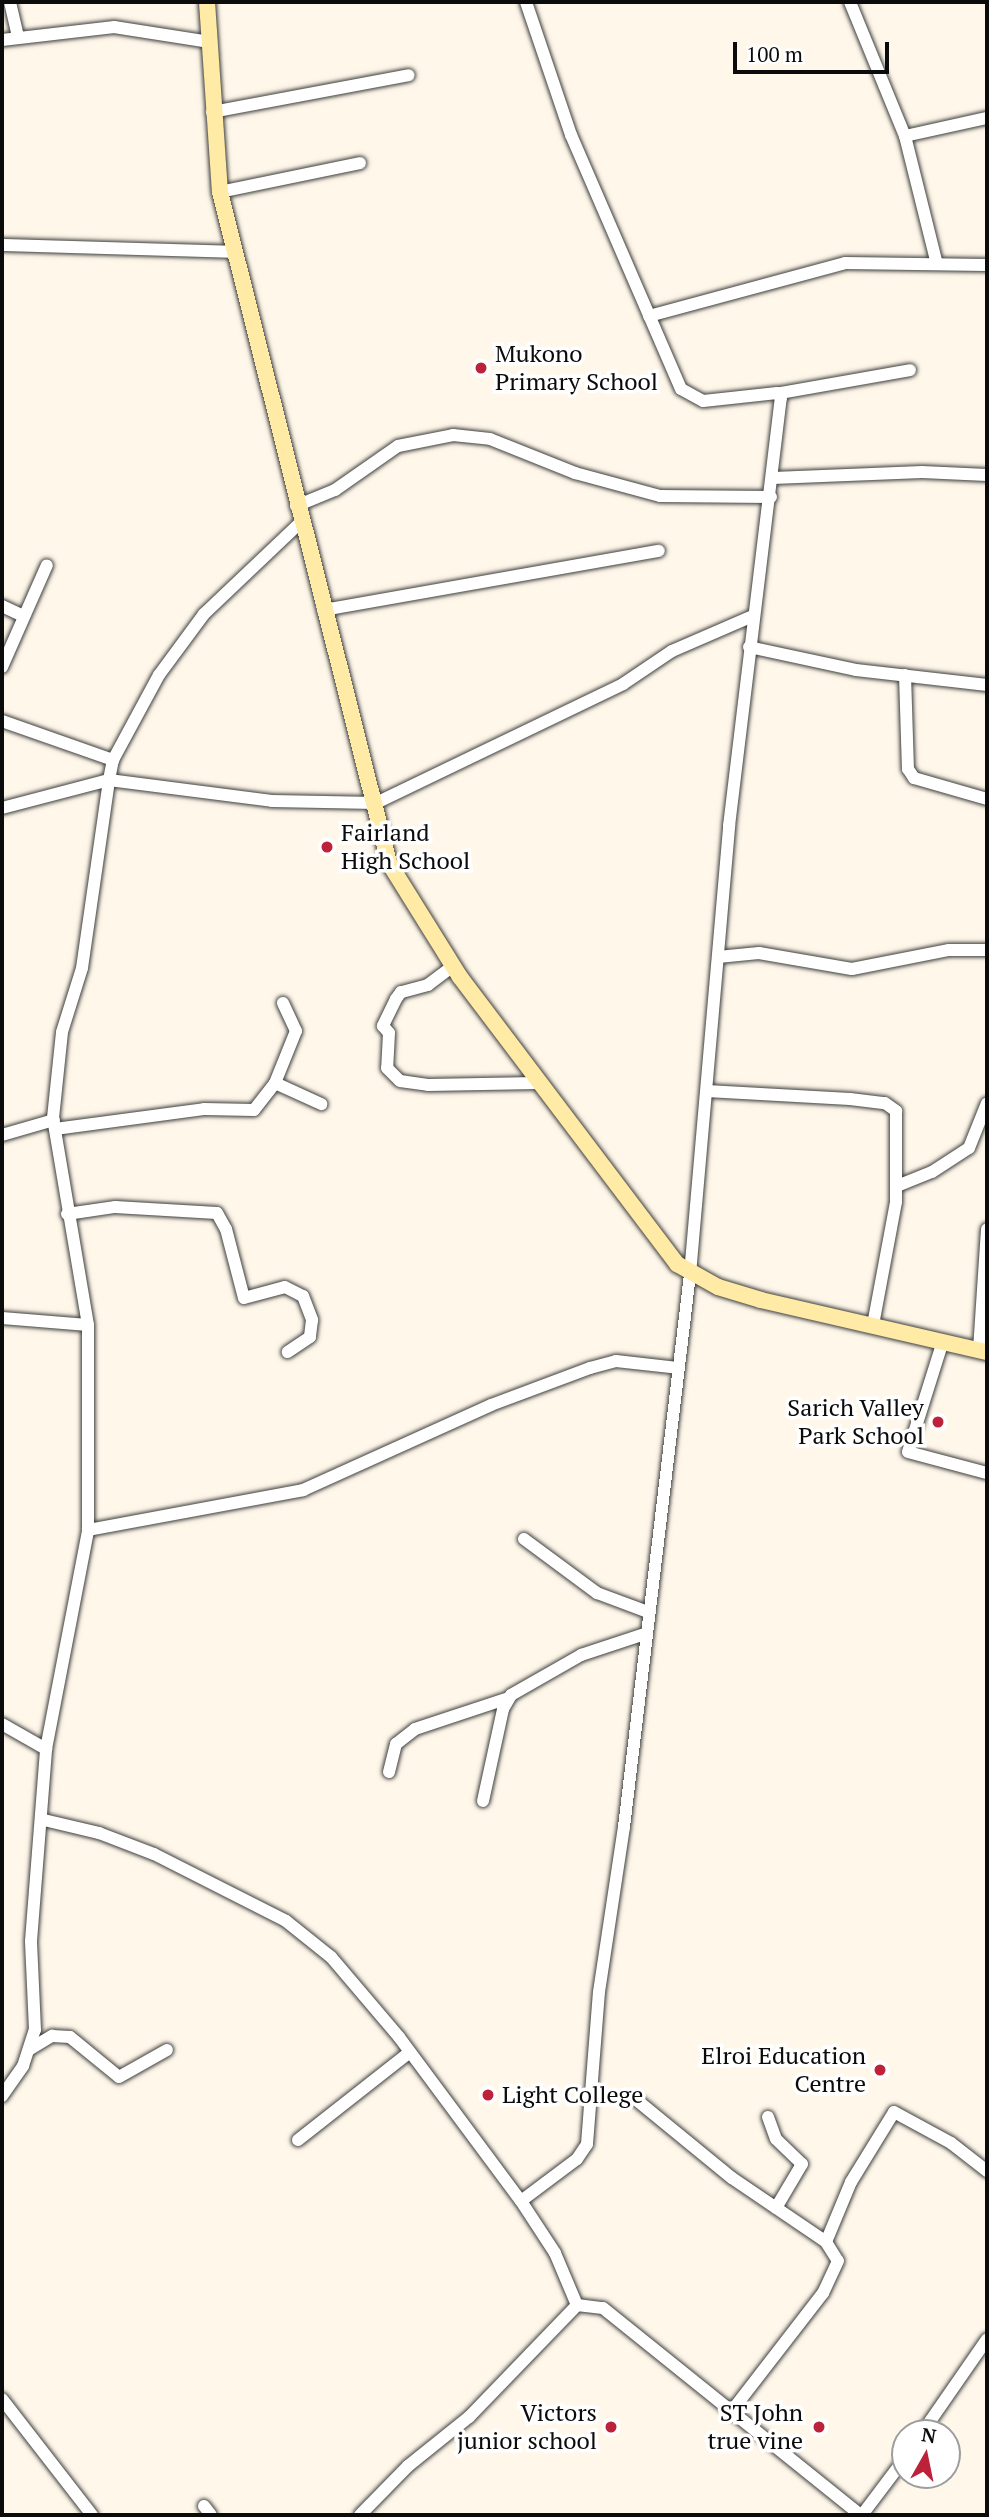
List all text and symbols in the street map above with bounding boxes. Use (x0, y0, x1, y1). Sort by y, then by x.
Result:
scale bar (737, 28, 893, 72)
text: 100 m (746, 40, 803, 68)
place label: Mukono Primary School (495, 340, 658, 396)
marker: Mukono Primary School (473, 360, 489, 376)
place label: Fairland High School (341, 819, 470, 875)
marker: Fairland High School (319, 839, 335, 855)
place label: Sarich Valley Park School (787, 1394, 924, 1450)
marker: Sarich Valley Park School (930, 1414, 946, 1430)
place label: Elroi Education Centre (701, 2042, 866, 2098)
marker: Elroi Education Centre (872, 2062, 888, 2078)
place label: Light College (502, 2081, 643, 2109)
marker: Light College (480, 2087, 496, 2103)
place label: Victors junior school (457, 2399, 597, 2455)
place label: ST John true vine (707, 2399, 803, 2455)
marker: ST John true vine (809, 2417, 829, 2437)
marker: Victors junior school (603, 2419, 619, 2435)
north arrow (891, 2419, 961, 2489)
text: N (920, 2421, 938, 2448)

